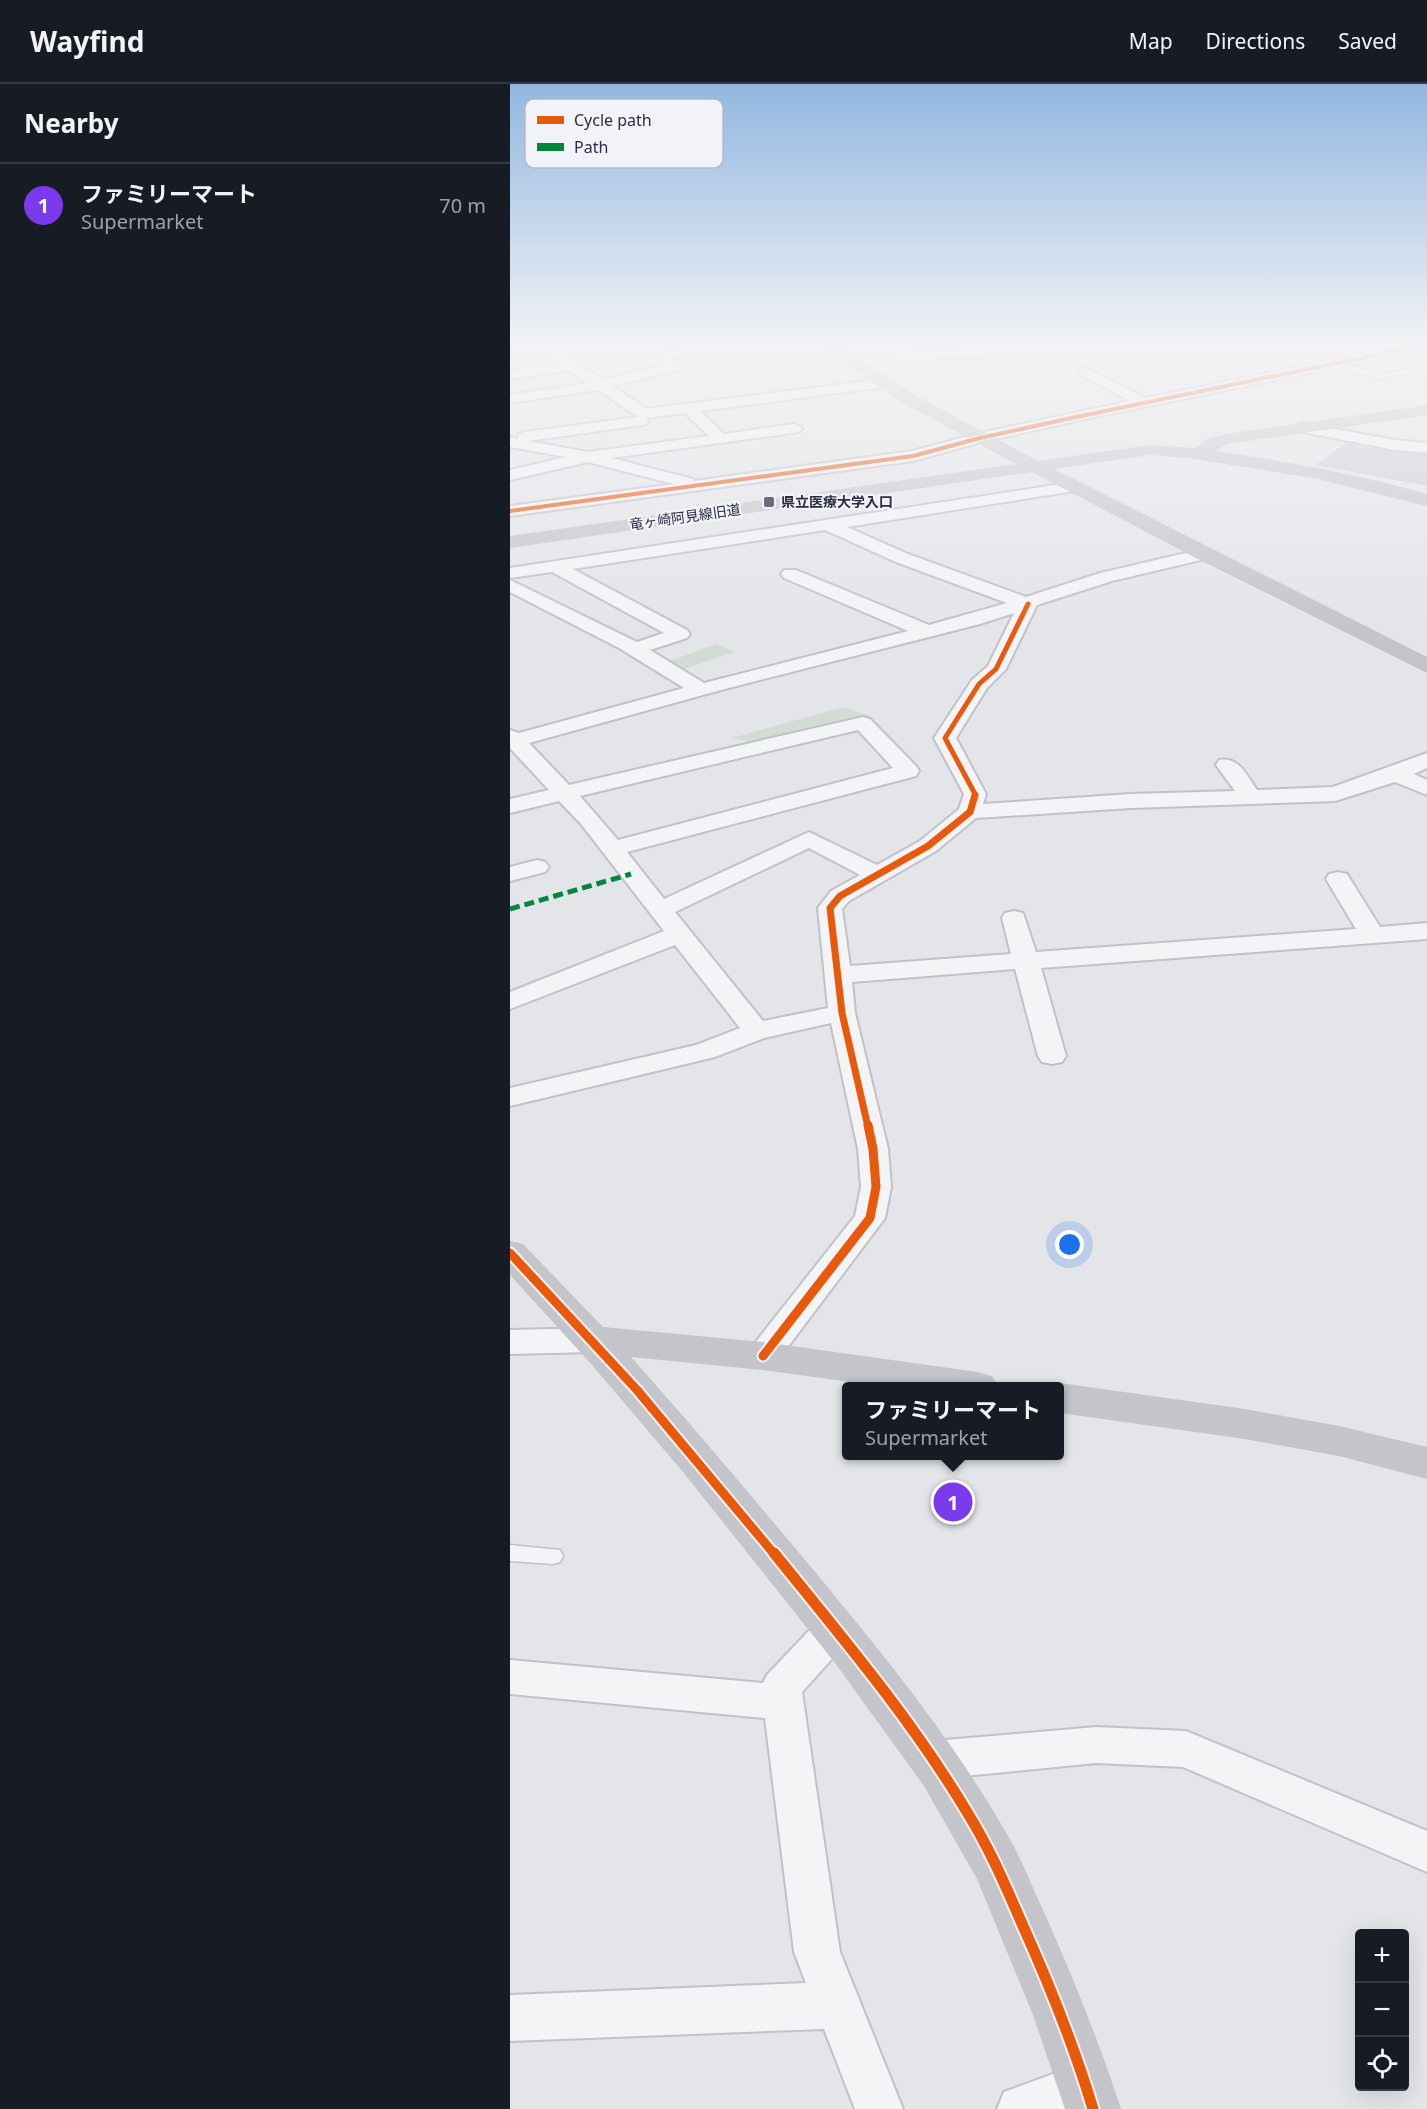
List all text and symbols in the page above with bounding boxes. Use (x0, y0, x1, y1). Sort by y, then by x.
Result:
text: Wayfind (30, 22, 144, 60)
text: Map (1129, 27, 1173, 55)
text: Directions (1206, 27, 1305, 55)
text: Saved (1338, 27, 1397, 55)
legend (525, 99, 723, 168)
text: Nearby (24, 105, 119, 141)
text: Cycle path (574, 109, 652, 131)
text: Path (574, 136, 608, 158)
text: ファミリーマート (81, 178, 257, 208)
text: 1 (38, 192, 49, 219)
text: 70 m (439, 192, 486, 219)
text: Supermarket (81, 208, 204, 235)
place label: 県立医療大学入口 (781, 492, 893, 511)
marker: 県立医療大学入口 (762, 495, 776, 509)
street label: 竜ヶ崎阿見線旧道 (628, 499, 742, 534)
your location (1055, 1230, 1084, 1259)
popup (842, 1382, 1064, 1460)
text: ファミリーマート (865, 1394, 1041, 1424)
text: Supermarket (865, 1424, 988, 1451)
pin: 1 (934, 1480, 972, 1524)
map controls (1355, 1929, 1409, 2091)
button: + (1355, 1929, 1409, 1983)
button: − (1355, 1983, 1409, 2037)
button: locate (1355, 2037, 1409, 2091)

